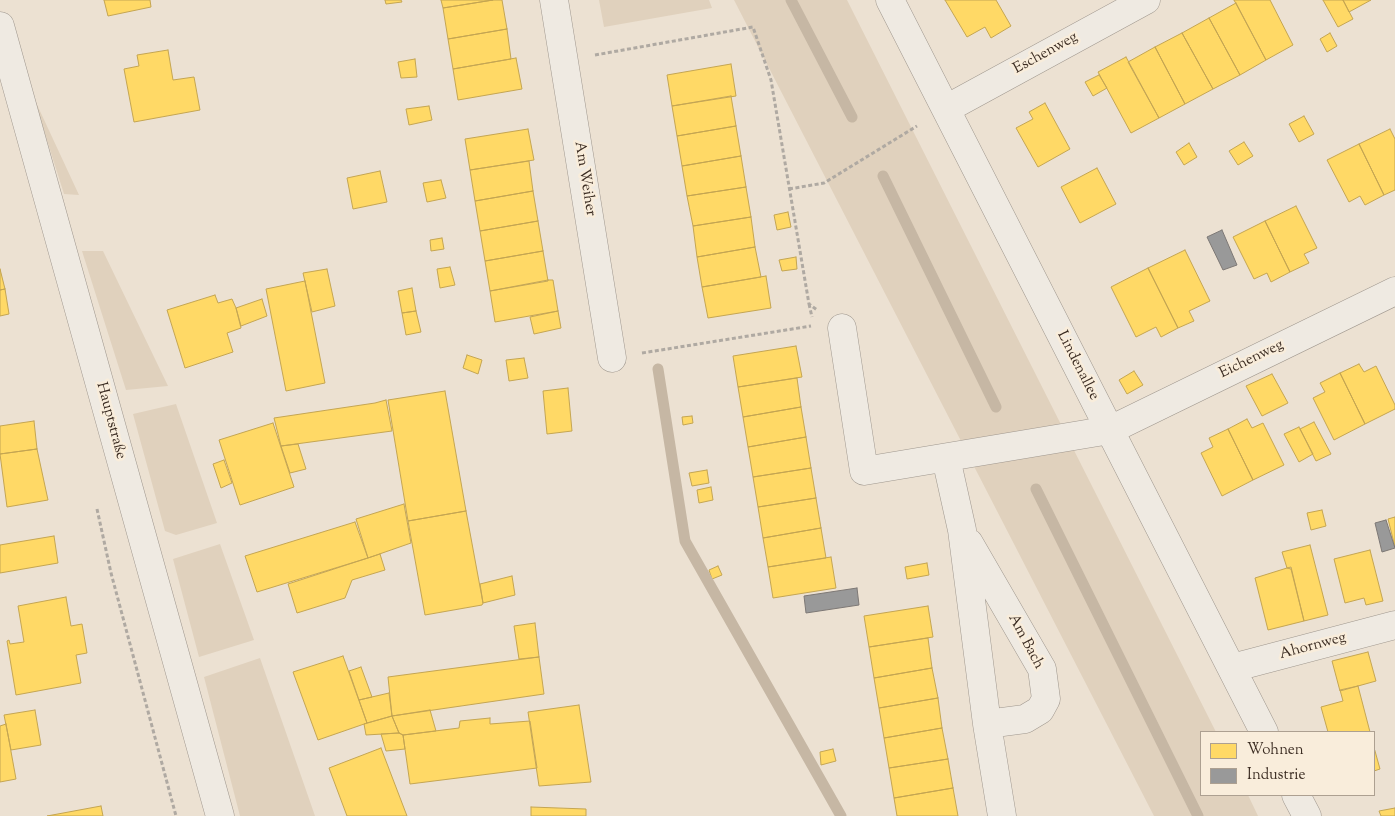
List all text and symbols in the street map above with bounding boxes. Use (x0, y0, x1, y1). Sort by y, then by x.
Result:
street label: Eschenweg (1011, 29, 1081, 79)
street label: Am Weiher (569, 140, 599, 218)
street label: Lindenallee (1052, 328, 1102, 404)
street label: Eichenweg (1217, 337, 1287, 383)
street label: Hauptstraße (91, 380, 129, 462)
street label: Am Bach (1003, 612, 1047, 672)
street label: Ahornweg (1278, 629, 1348, 665)
legend (1200, 731, 1375, 796)
text: Wohnen (1247, 740, 1304, 761)
text: Industrie (1247, 765, 1305, 786)

